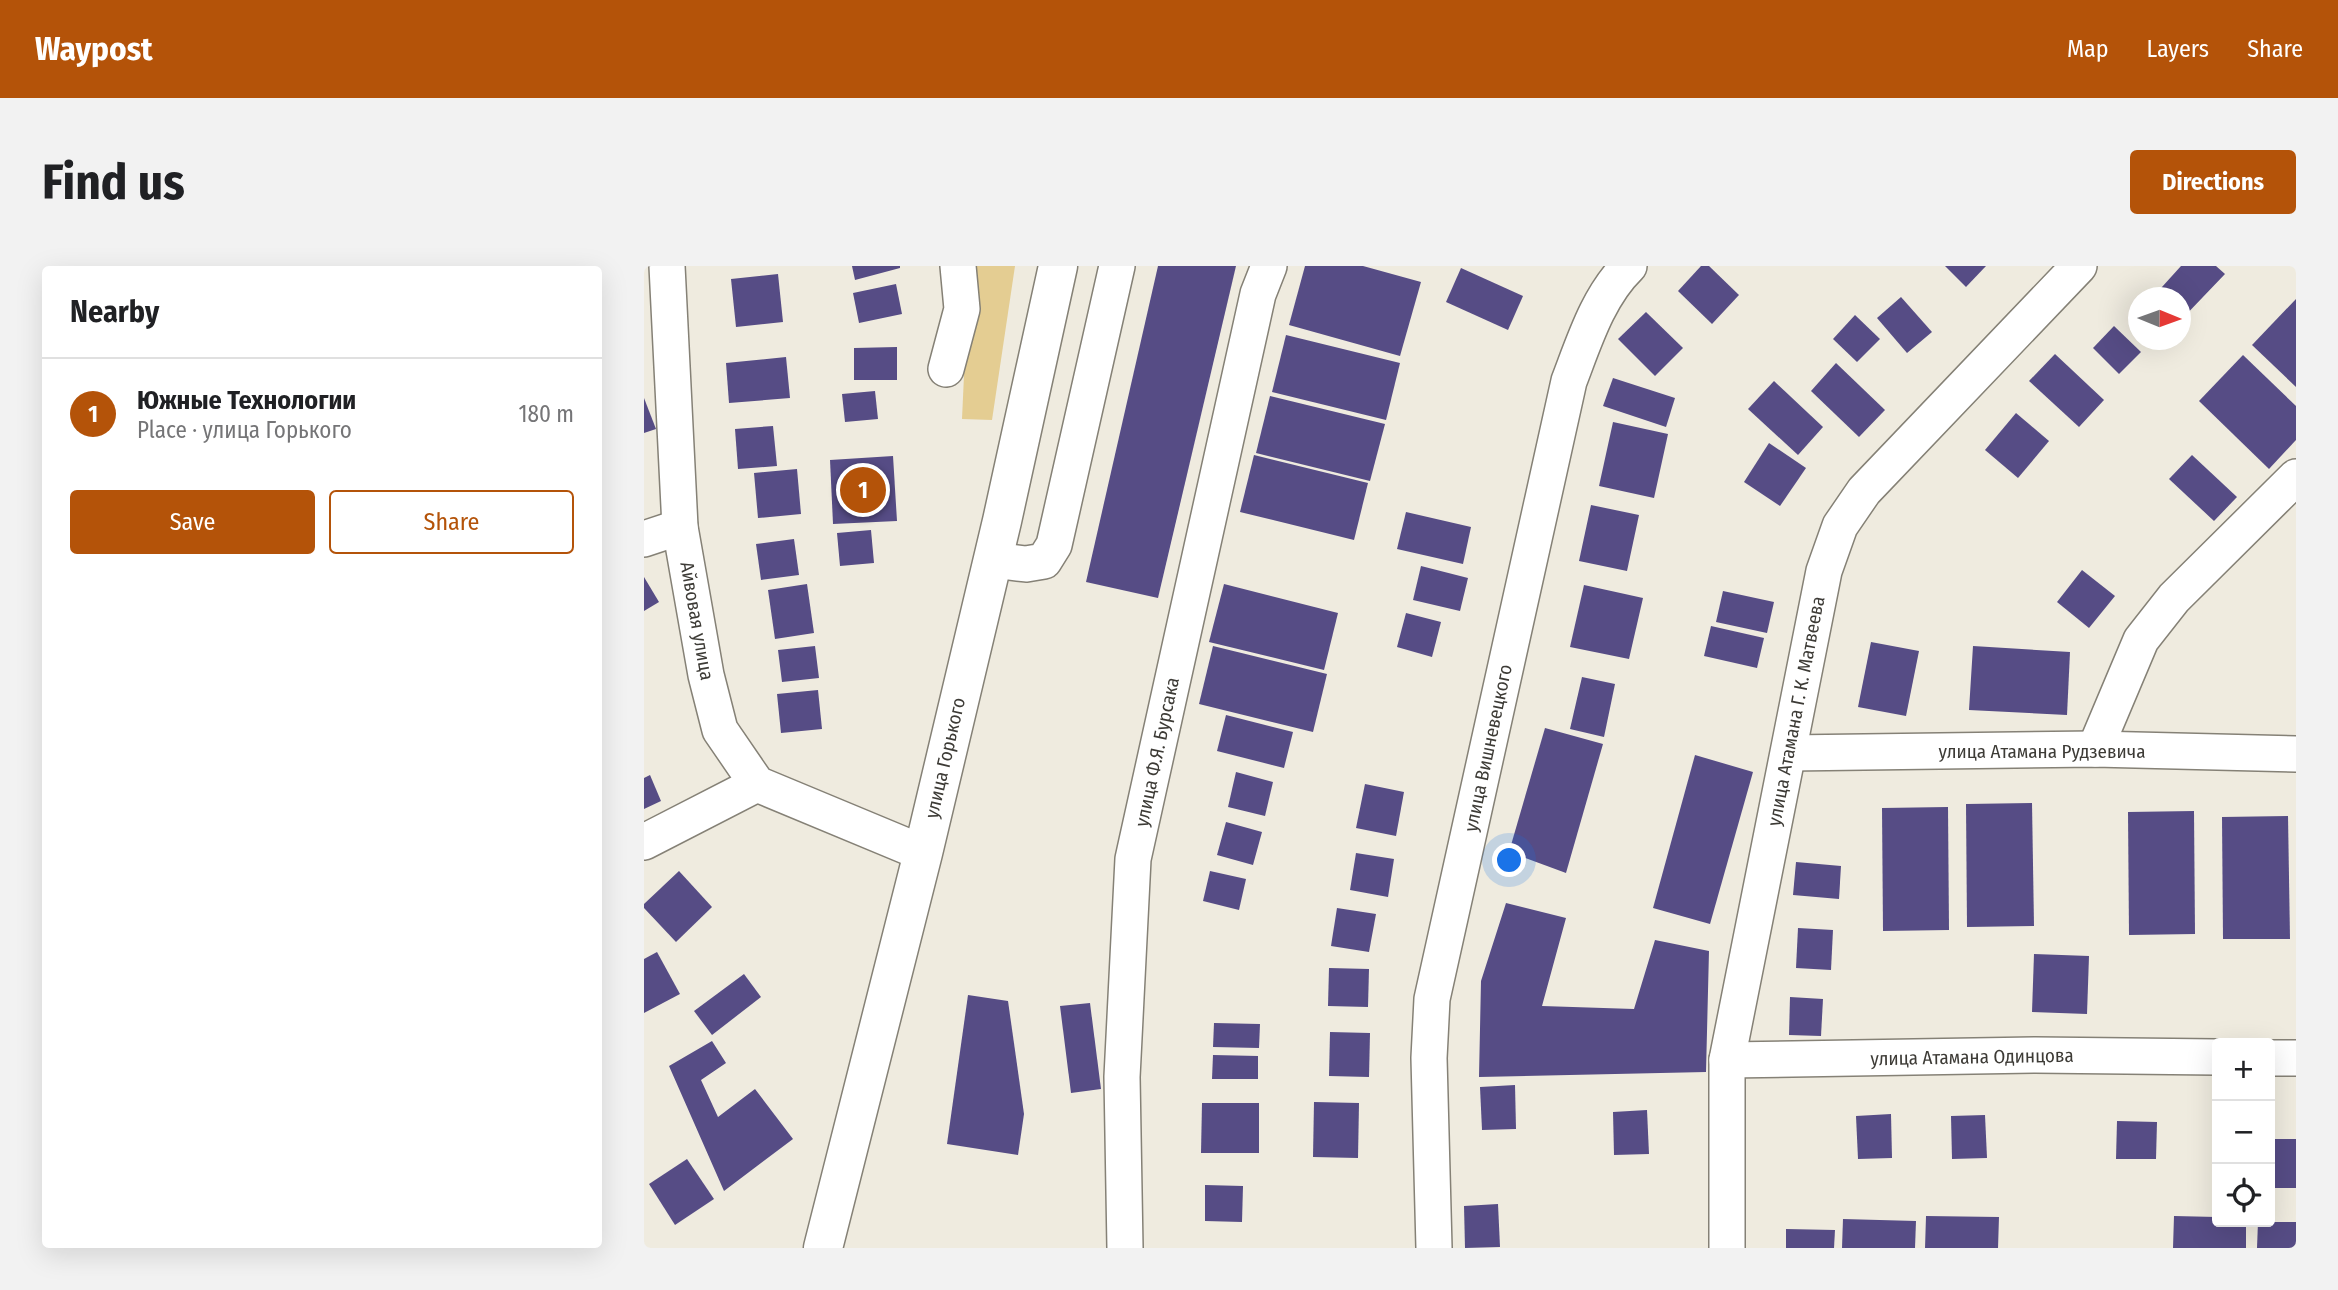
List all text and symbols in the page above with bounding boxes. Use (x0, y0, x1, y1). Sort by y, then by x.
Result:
text: Waypost (35, 29, 153, 69)
text: Map (2067, 35, 2109, 63)
text: Layers (2147, 35, 2209, 63)
text: Share (2247, 35, 2303, 63)
button: Directions (2130, 150, 2296, 214)
text: Find us (42, 153, 185, 212)
north arrow (2128, 287, 2191, 350)
text: Nearby (70, 294, 159, 330)
text: Южные Технологии (137, 385, 356, 416)
text: 1 (88, 400, 98, 428)
text: 180 m (518, 400, 574, 428)
text: Place · улица Горького (137, 416, 352, 444)
pin: 1 (840, 464, 886, 516)
button: Save (70, 490, 315, 554)
button: Share (329, 490, 574, 554)
street label: Айвовая улица (675, 560, 719, 682)
street label: улица Атамана Г. К. Матвеева (1762, 594, 1830, 828)
street label: улица Вишневецкого (1459, 662, 1517, 834)
street label: улица Ф.Я. Бурсака (1130, 675, 1184, 829)
street label: улица Горького (920, 695, 970, 821)
street label: улица Атамана Рудзевича (1939, 740, 2145, 763)
your location (1492, 843, 1526, 877)
map controls (2212, 1038, 2275, 1227)
button: + (2212, 1038, 2275, 1101)
street label: улица Атамана Одинцова (1870, 1044, 2074, 1070)
button: − (2212, 1101, 2275, 1164)
button: locate (2212, 1164, 2275, 1227)

